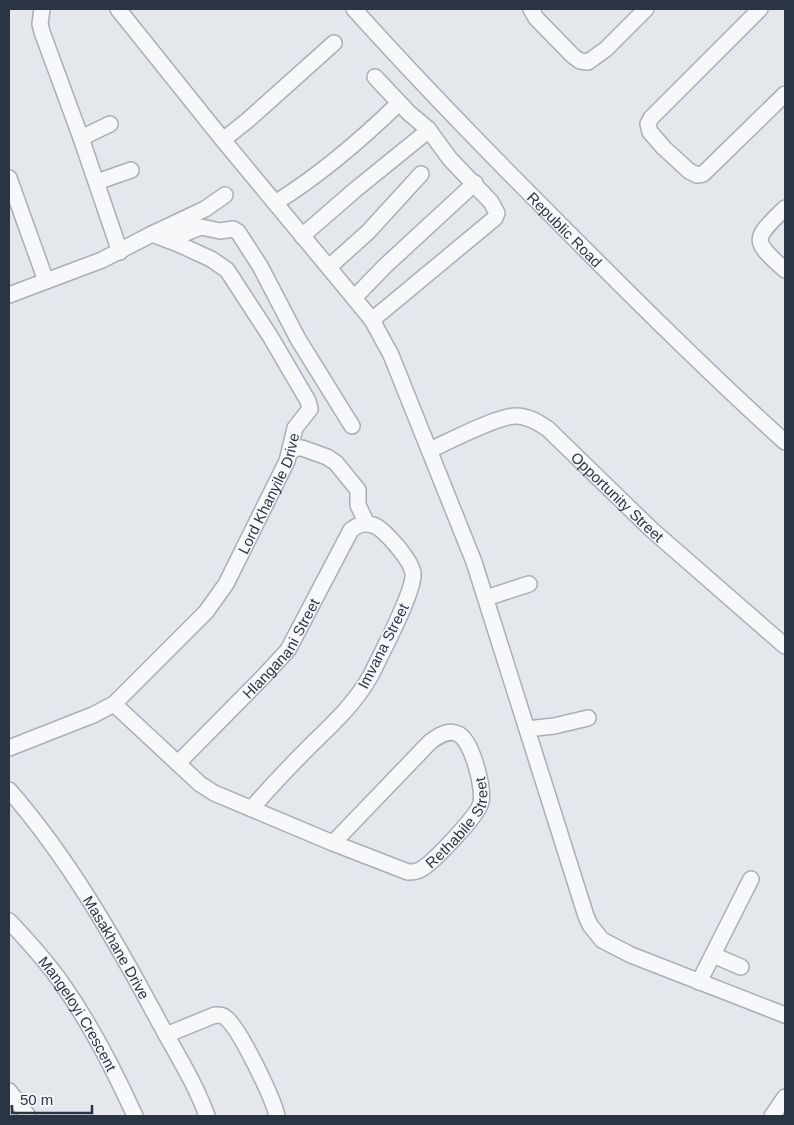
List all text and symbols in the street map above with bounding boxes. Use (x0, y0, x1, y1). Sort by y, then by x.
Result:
street label: Republic Road (524, 188, 606, 270)
street label: Lord Khanyile Drive (234, 431, 302, 556)
street label: Opportunity Street (568, 448, 668, 545)
street label: Hlanganani Street (239, 595, 323, 701)
street label: Imvana Street (354, 600, 412, 691)
street label: Rethabile Street (422, 775, 490, 871)
street label: Masakhane Drive (80, 892, 154, 1002)
street label: Mangeloyi Crescent (36, 953, 121, 1074)
scale bar (12, 1082, 92, 1114)
text: 50 m (20, 1091, 53, 1108)

